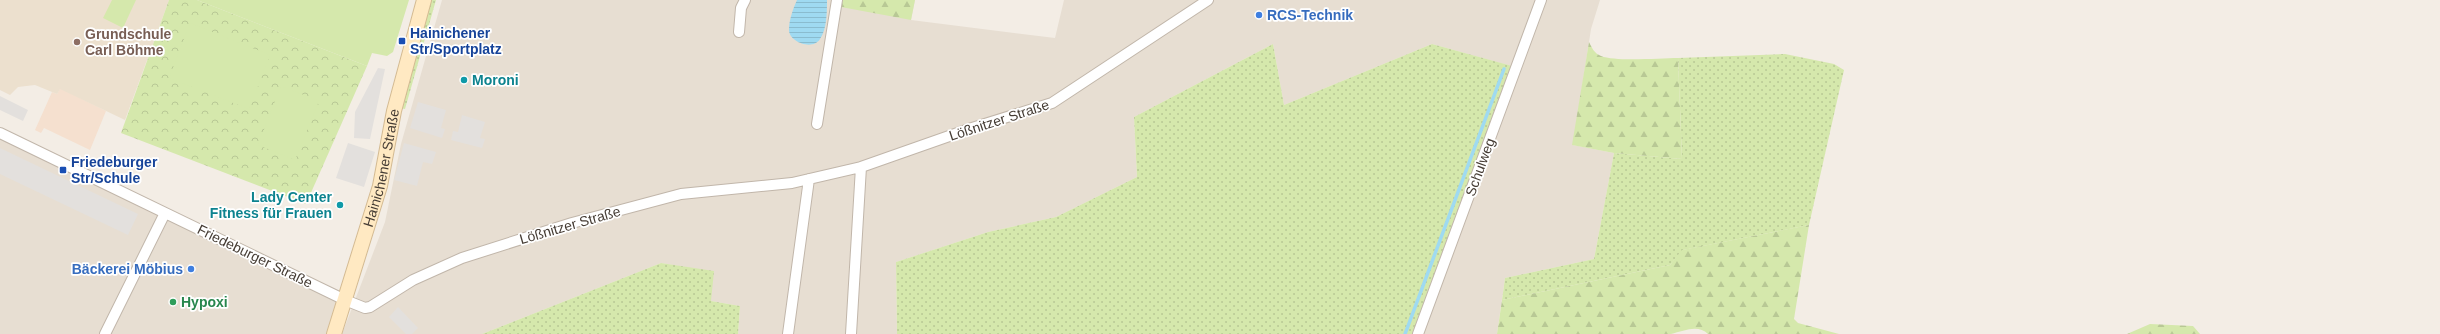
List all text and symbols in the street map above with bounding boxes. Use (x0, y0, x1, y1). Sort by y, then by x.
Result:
place label: RCS-Technik (1267, 7, 1353, 23)
marker: RCS-Technik (1254, 10, 1264, 20)
place label: Hainichener Str/Sportplatz (410, 25, 502, 57)
place label: Grundschule Carl Böhme (85, 26, 172, 58)
marker: Hainichener Str/Sportplatz (397, 36, 407, 46)
marker: Grundschule Carl Böhme (72, 37, 82, 47)
place label: Moroni (472, 72, 519, 88)
marker: Moroni (459, 75, 469, 85)
street label: Lößnitzer Straße (947, 96, 1051, 144)
street label: Hainichener Straße (360, 107, 402, 229)
street label: Schulweg (1462, 136, 1498, 198)
place label: Friedeburger Str/Schule (71, 154, 158, 186)
marker: Friedeburger Str/Schule (58, 165, 68, 175)
place label: Lady Center Fitness für Frauen (210, 189, 333, 221)
marker: Lady Center Fitness für Frauen (335, 200, 345, 210)
street label: Lößnitzer Straße (518, 203, 623, 247)
street label: Friedeburger Straße (195, 221, 315, 291)
place label: Bäckerei Möbius (72, 261, 183, 277)
marker: Bäckerei Möbius (186, 264, 196, 274)
place label: Hypoxi (181, 294, 228, 310)
marker: Hypoxi (168, 297, 178, 307)

